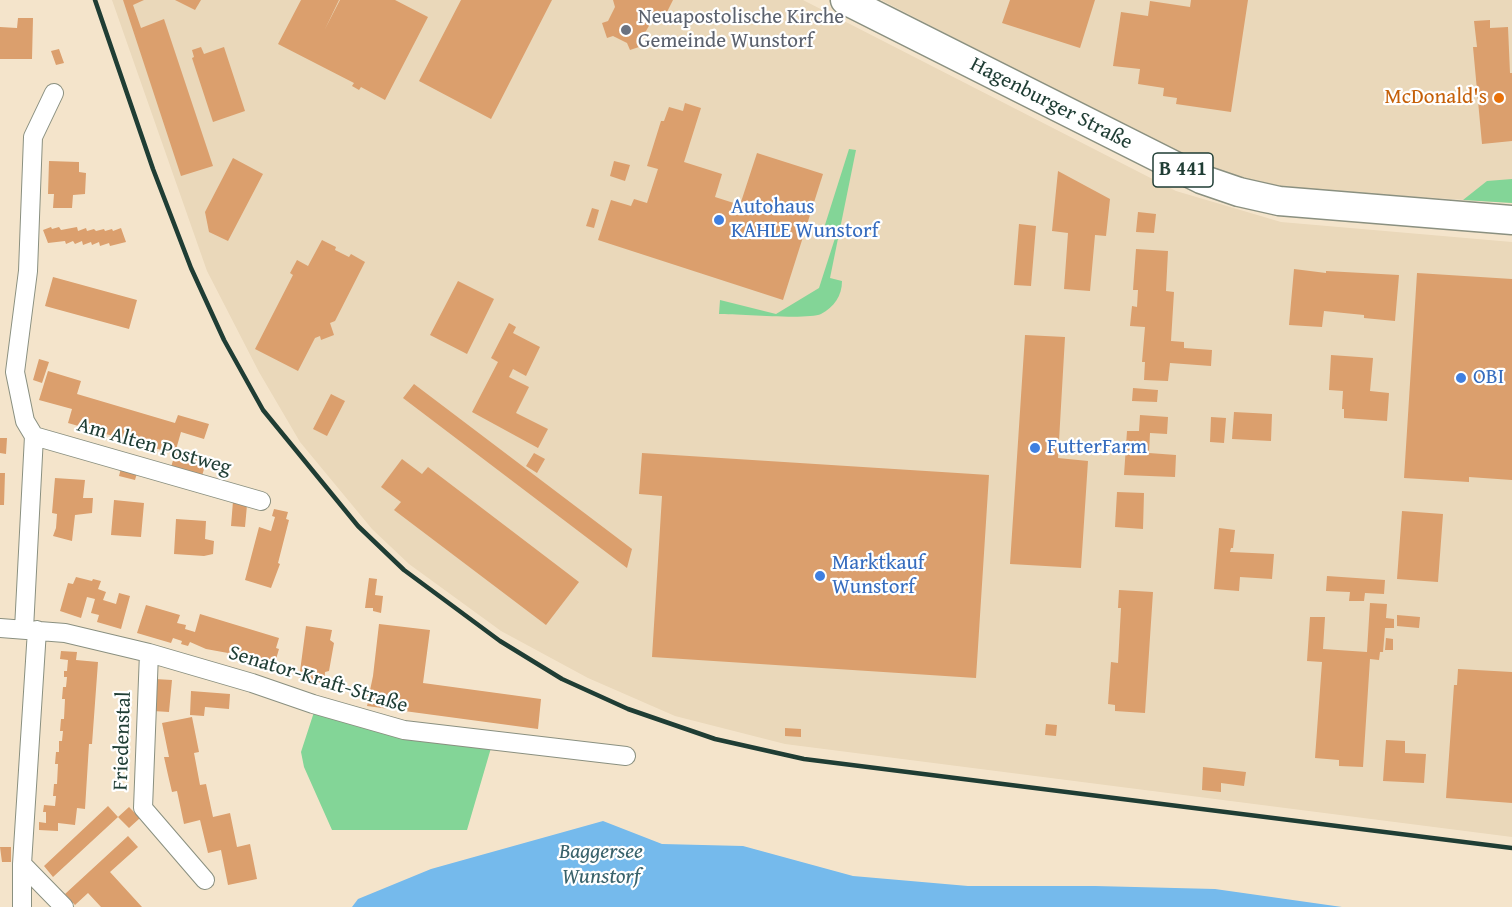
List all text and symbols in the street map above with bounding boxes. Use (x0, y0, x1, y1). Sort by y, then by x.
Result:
place label: Neuapostolische Kirche Gemeinde Wunstorf (638, 5, 844, 55)
marker: Neuapostolische Kirche Gemeinde Wunstorf (619, 23, 633, 37)
street label: Hagenburger Straße (966, 52, 1136, 156)
place label: McDonald's (1384, 85, 1487, 111)
marker: McDonald's (1492, 91, 1506, 105)
road number: B 441 (1153, 153, 1213, 187)
place label: Autohaus KAHLE Wunstorf (731, 195, 878, 245)
marker: Autohaus KAHLE Wunstorf (712, 213, 726, 227)
place label: OBI (1473, 365, 1504, 391)
marker: OBI (1454, 371, 1468, 385)
street label: Am Alten Postweg (74, 413, 234, 481)
place label: FutterFarm (1047, 435, 1147, 461)
marker: FutterFarm (1028, 441, 1042, 455)
place label: Marktkauf Wunstorf (832, 551, 925, 601)
marker: Marktkauf Wunstorf (813, 569, 827, 583)
street label: Senator-Kraft-Straße (225, 641, 411, 719)
street label: Friedenstal (109, 691, 137, 791)
water label: Baggersee Wunstorf (559, 839, 643, 890)

